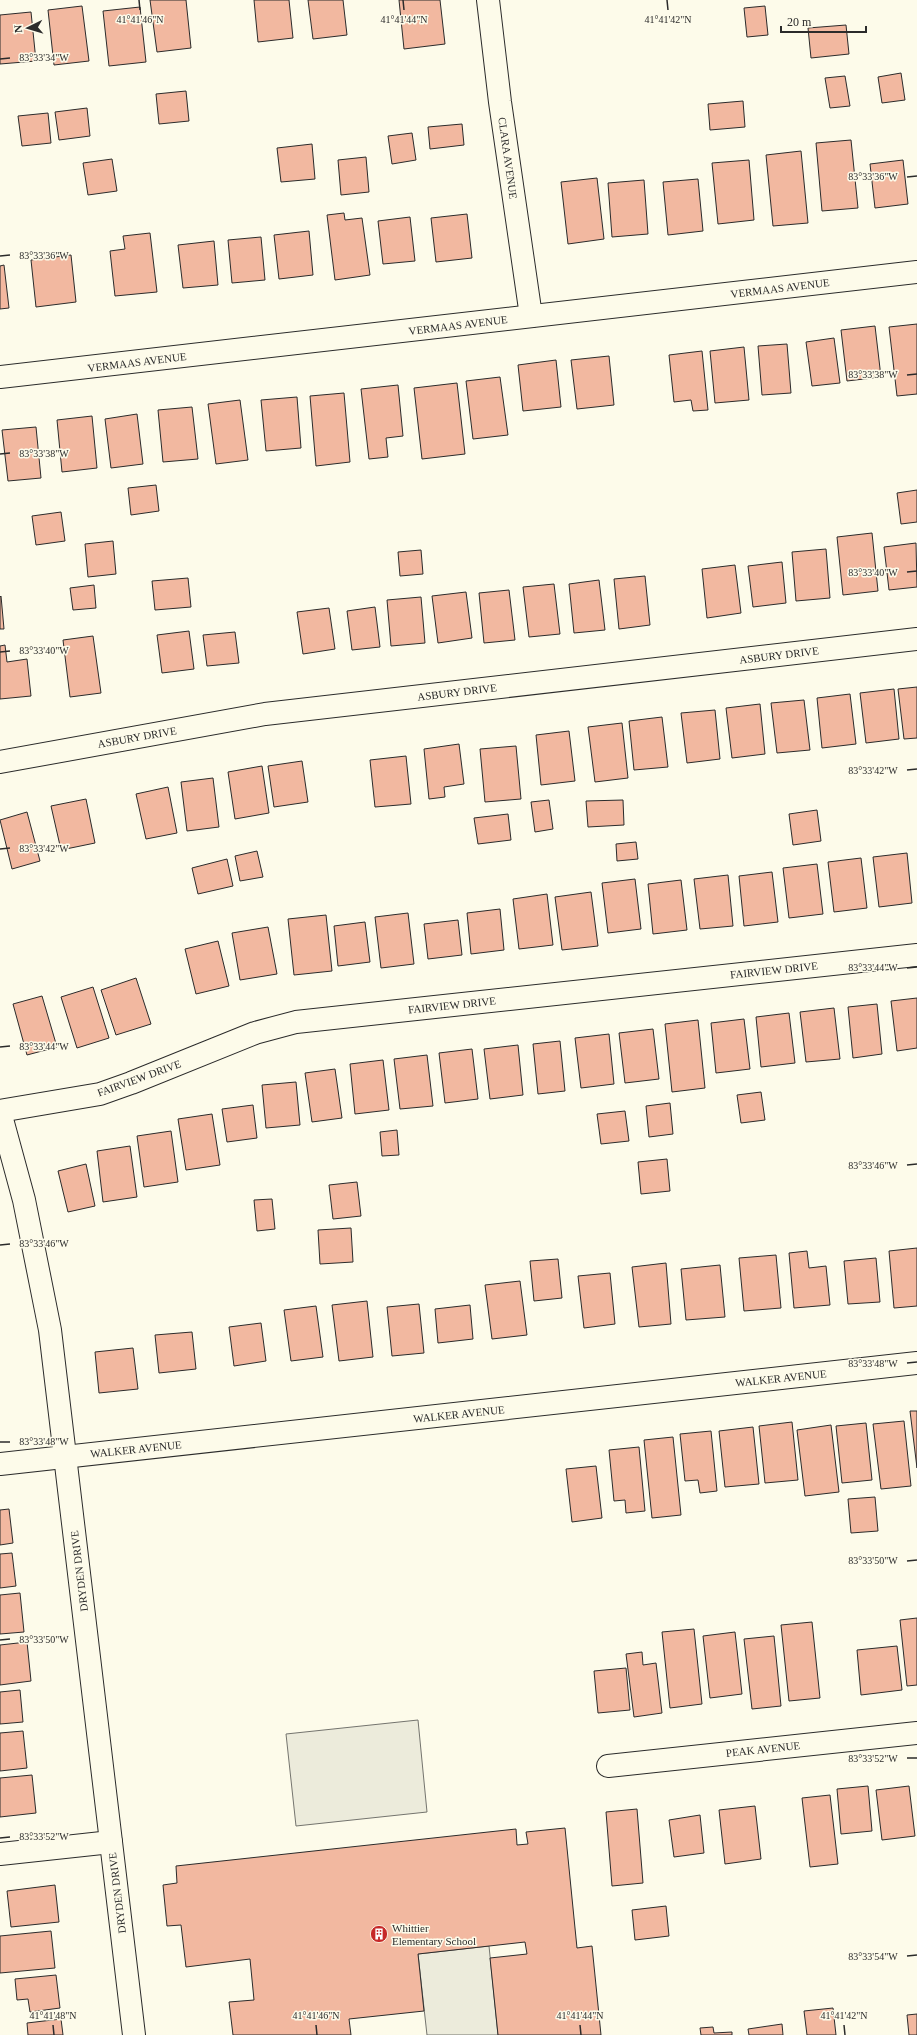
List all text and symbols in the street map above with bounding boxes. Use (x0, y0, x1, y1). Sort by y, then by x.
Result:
north arrow (8, 8, 48, 48)
scale bar (781, 8, 866, 34)
text: 41°41'46"N (116, 14, 164, 25)
text: 41°41'44"N (380, 14, 428, 25)
text: 41°41'42"N (644, 14, 692, 25)
text: 20 m (787, 15, 812, 29)
text: N (12, 24, 24, 33)
text: 83°33'34"W (19, 52, 69, 63)
street label: CLARA AVENUE (496, 116, 520, 200)
text: 83°33'36"W (848, 171, 898, 182)
text: 83°33'36"W (19, 250, 69, 261)
street label: VERMAAS AVENUE (730, 276, 830, 300)
street label: VERMAAS AVENUE (408, 313, 508, 337)
street label: VERMAAS AVENUE (87, 350, 187, 374)
text: 83°33'38"W (848, 369, 898, 380)
text: 83°33'38"W (19, 448, 69, 459)
text: 83°33'40"W (848, 567, 898, 578)
street label: ASBURY DRIVE (739, 644, 820, 666)
text: 83°33'40"W (19, 645, 69, 656)
street label: ASBURY DRIVE (417, 681, 498, 703)
street label: ASBURY DRIVE (97, 724, 178, 750)
text: 83°33'42"W (848, 765, 898, 776)
text: 83°33'42"W (19, 843, 69, 854)
street label: FAIRVIEW DRIVE (729, 959, 819, 981)
text: 83°33'44"W (848, 962, 898, 973)
street label: FAIRVIEW DRIVE (407, 994, 497, 1016)
text: 83°33'44"W (19, 1041, 69, 1052)
street label: FAIRVIEW DRIVE (95, 1057, 183, 1099)
text: 83°33'46"W (848, 1160, 898, 1171)
text: 83°33'46"W (19, 1238, 69, 1249)
text: 83°33'48"W (848, 1358, 898, 1369)
street label: WALKER AVENUE (735, 1367, 828, 1389)
street label: WALKER AVENUE (413, 1403, 506, 1425)
text: 83°33'48"W (19, 1436, 69, 1447)
street label: WALKER AVENUE (90, 1438, 183, 1460)
street label: DRYDEN DRIVE (68, 1530, 90, 1612)
text: 83°33'50"W (848, 1555, 898, 1566)
text: 83°33'50"W (19, 1634, 69, 1645)
street label: PEAK AVENUE (725, 1739, 801, 1759)
text: 83°33'52"W (848, 1753, 898, 1764)
text: 83°33'52"W (19, 1831, 69, 1842)
street label: DRYDEN DRIVE (106, 1852, 128, 1934)
place label: Whittier Elementary School (392, 1922, 476, 1947)
building icon: Whittier Elementary School (369, 1924, 389, 1944)
text: 83°33'54"W (848, 1951, 898, 1962)
text: 41°41'48"N (29, 2010, 77, 2021)
text: 41°41'46"N (292, 2010, 340, 2021)
text: 41°41'44"N (556, 2010, 604, 2021)
text: 41°41'42"N (820, 2010, 868, 2021)

